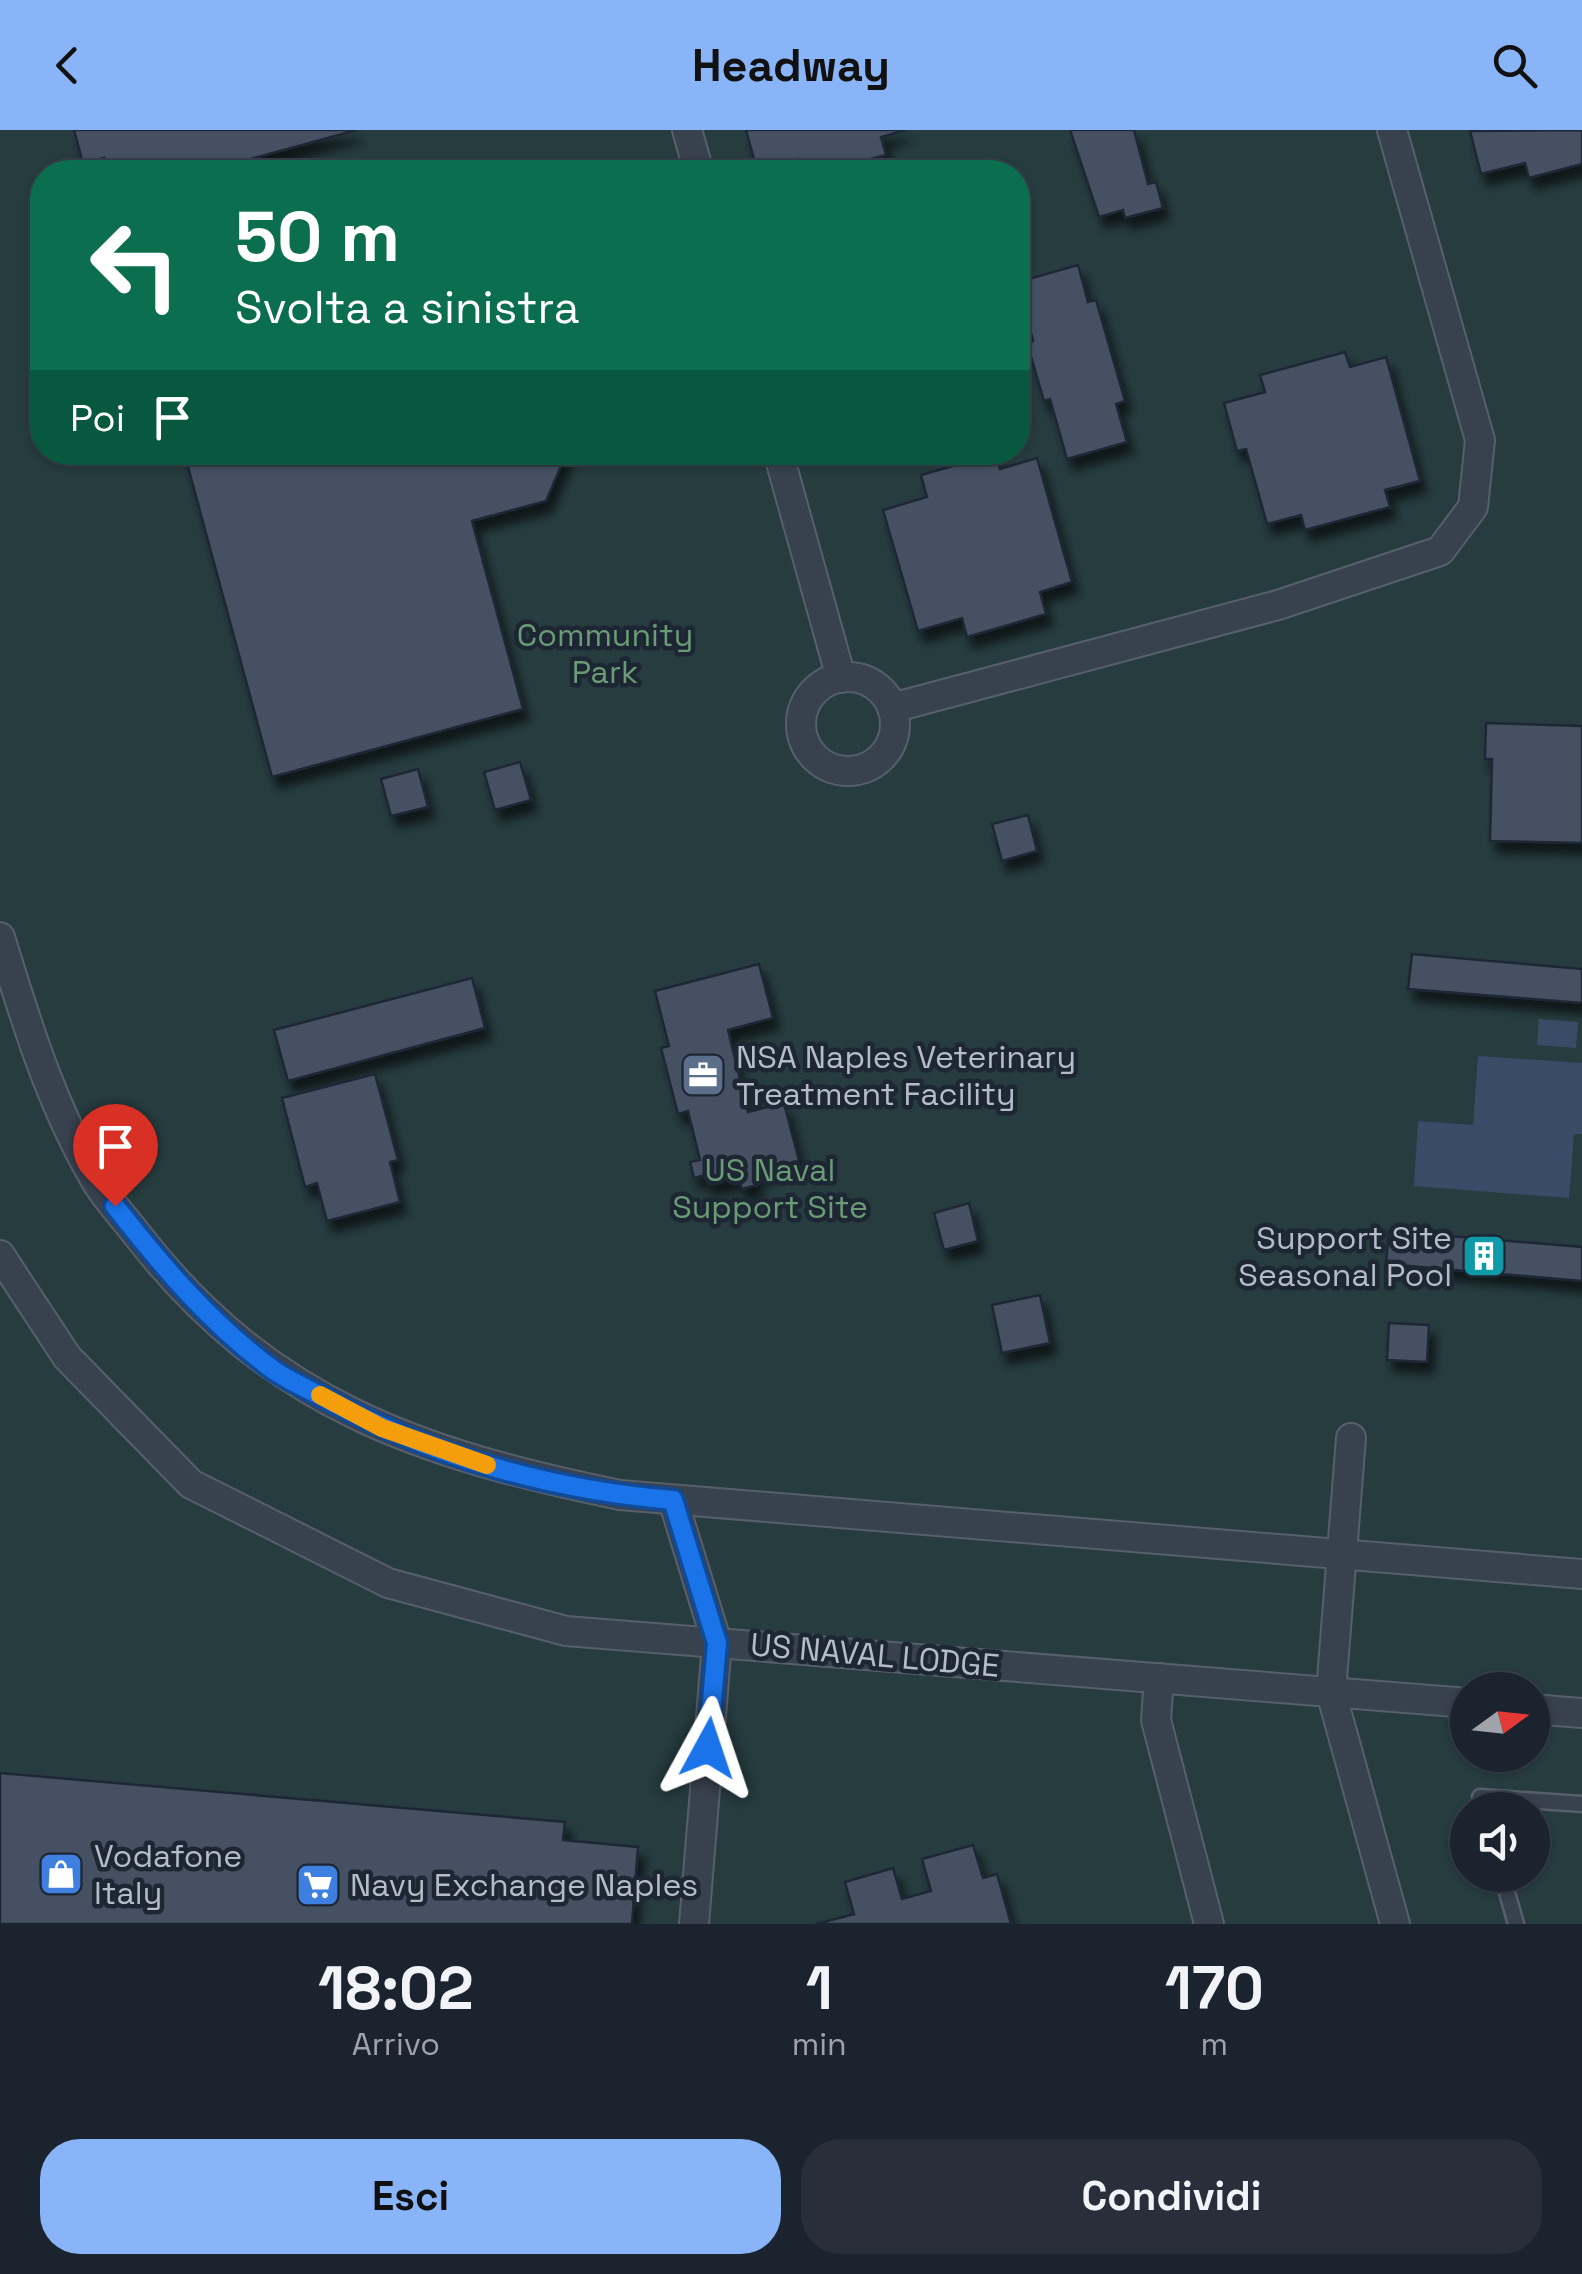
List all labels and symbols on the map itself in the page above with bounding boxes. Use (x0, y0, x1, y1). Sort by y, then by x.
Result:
park label: Community Park (517, 615, 693, 692)
place label: NSA Naples Veterinary Treatment Facility (736, 1037, 1076, 1114)
office icon: NSA Naples Veterinary Treatment Facility (680, 1052, 726, 1098)
pin (73, 1104, 158, 1207)
park label: US Naval Support Site (672, 1150, 868, 1227)
place label: Support Site Seasonal Pool (1238, 1218, 1452, 1295)
building icon: Support Site Seasonal Pool (1461, 1233, 1507, 1279)
street label: US NAVAL LODGE (749, 1624, 1001, 1686)
north arrow (1450, 1672, 1550, 1772)
position arrow (656, 1696, 760, 1800)
place label: Vodafone Italy (94, 1836, 242, 1913)
shop icon: Vodafone Italy (38, 1851, 84, 1897)
supermarket icon: Navy Exchange Naples (295, 1862, 341, 1908)
place label: Navy Exchange Naples (350, 1865, 698, 1905)

